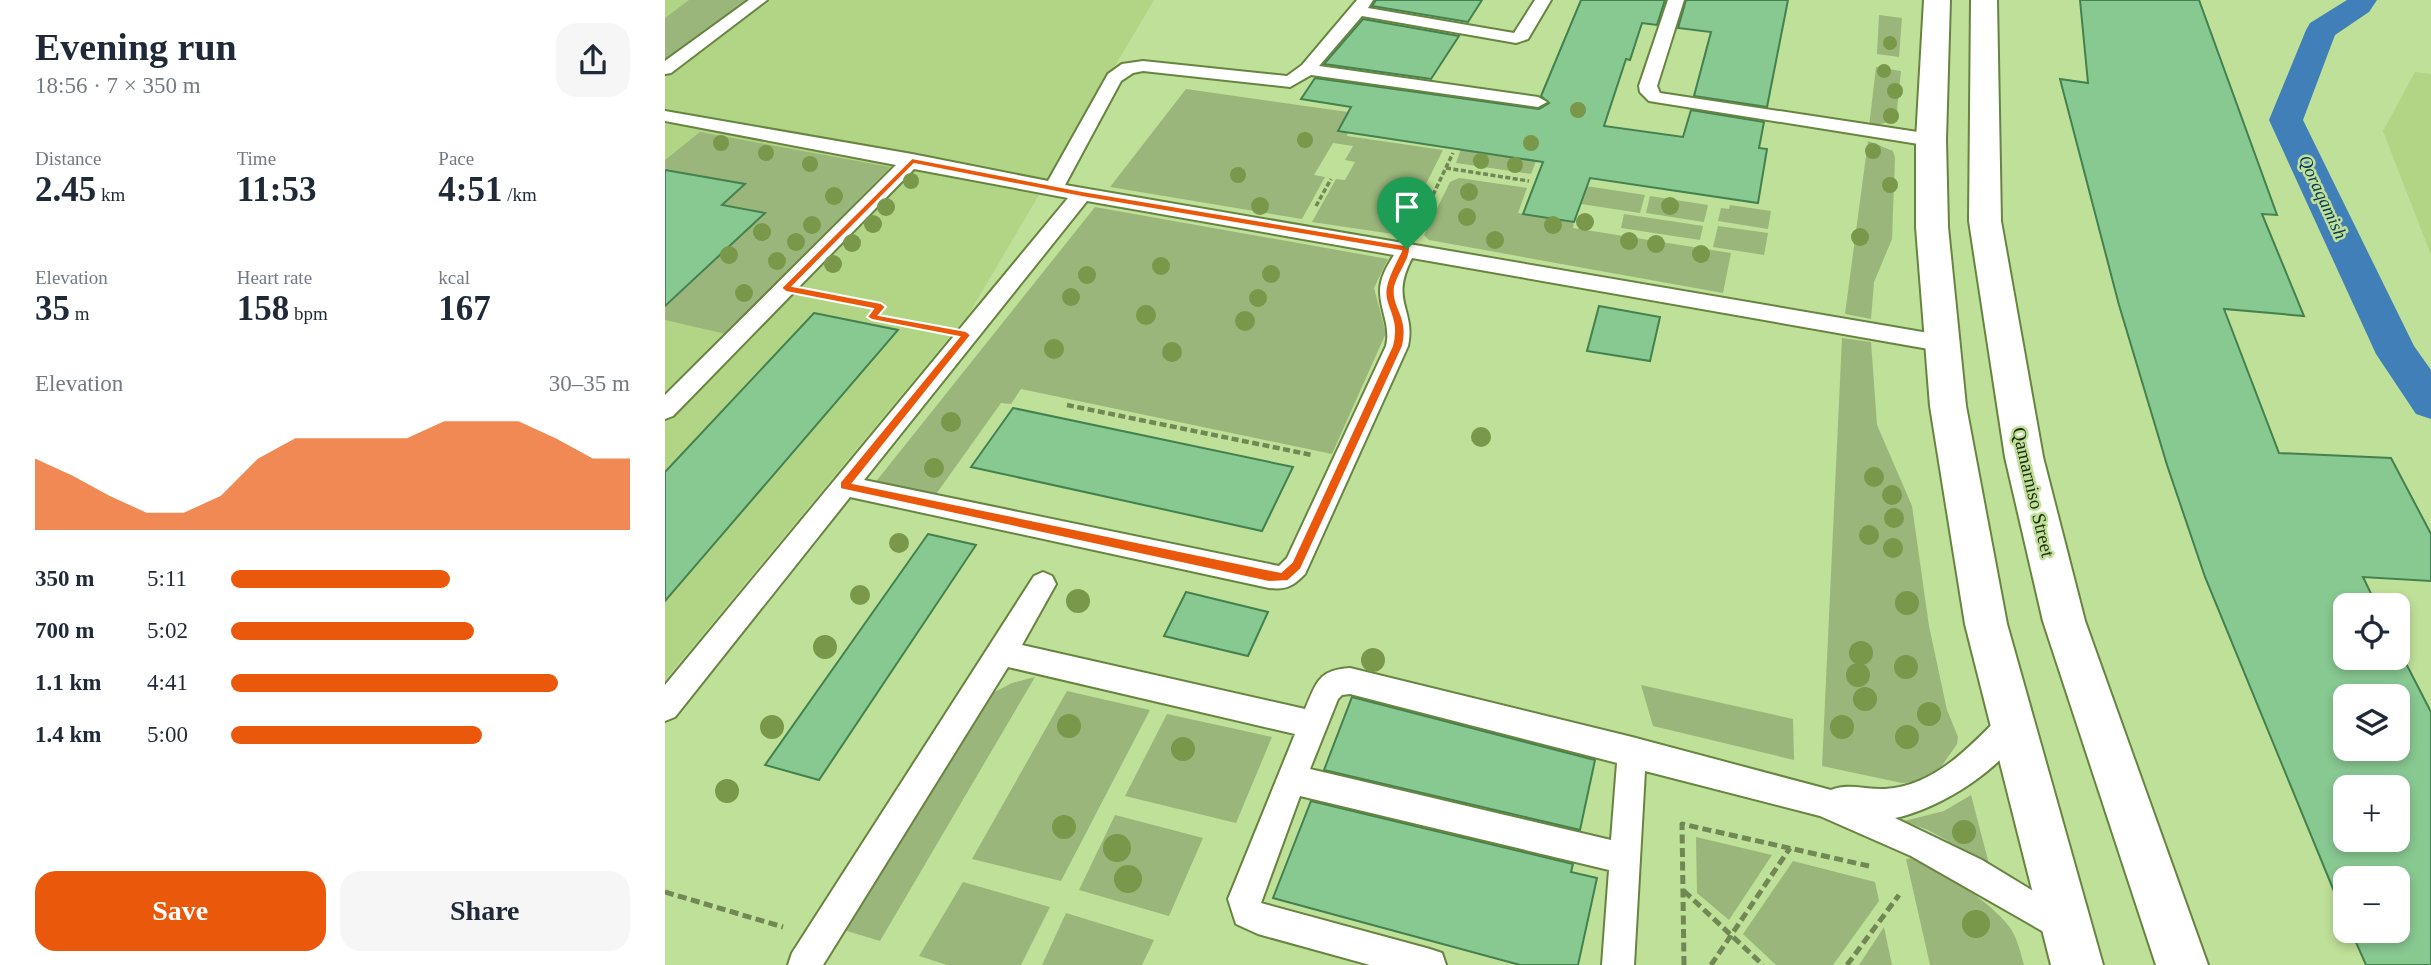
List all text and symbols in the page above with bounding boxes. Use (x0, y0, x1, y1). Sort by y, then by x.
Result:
button: share (556, 23, 630, 97)
text: Evening run (35, 26, 237, 68)
text: 18:56 · 7 × 350 m (35, 73, 201, 98)
text: Distance (35, 148, 101, 169)
text: Time (237, 148, 276, 169)
text: Pace (438, 148, 474, 169)
water label: Qoraqamish (2295, 152, 2351, 242)
text: 2.45 (35, 170, 96, 209)
text: 11:53 (237, 170, 316, 209)
text: 4:51 (438, 170, 502, 209)
pin (1377, 177, 1437, 249)
text: km (96, 184, 125, 205)
text: /km (502, 184, 537, 205)
icon: arrive (1388, 188, 1426, 226)
text: Elevation (35, 267, 108, 288)
text: Heart rate (237, 267, 312, 288)
text: kcal (438, 267, 470, 288)
text: 35 (35, 289, 70, 328)
text: 158 (237, 289, 289, 328)
text: 167 (438, 289, 491, 328)
text: m (70, 303, 90, 324)
text: bpm (289, 303, 328, 324)
text: Elevation (35, 371, 123, 396)
text: 30–35 m (549, 371, 630, 396)
street label: Qamarniso Street (2008, 425, 2059, 560)
text: 350 m (35, 566, 94, 591)
text: 5:11 (147, 566, 187, 591)
map controls (2333, 593, 2410, 943)
button: locate (2333, 593, 2410, 670)
text: 700 m (35, 618, 94, 643)
text: 5:02 (147, 618, 188, 643)
text: 1.1 km (35, 670, 101, 695)
text: 4:41 (147, 670, 188, 695)
button: layers (2333, 684, 2410, 761)
text: 1.4 km (35, 722, 101, 747)
text: 5:00 (147, 722, 188, 747)
button: + (2333, 775, 2410, 852)
button: − (2333, 866, 2410, 943)
button: Save (35, 871, 326, 951)
button: Share (340, 871, 630, 951)

